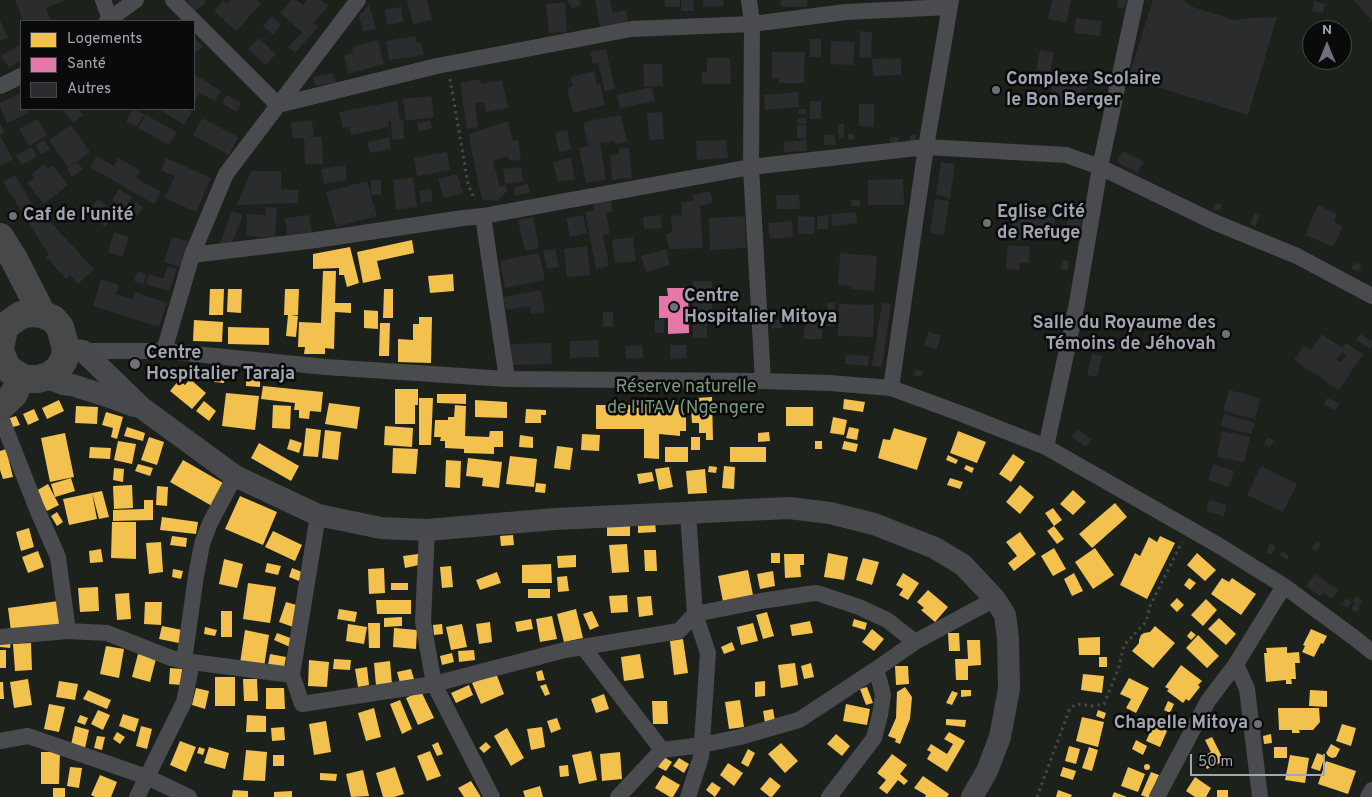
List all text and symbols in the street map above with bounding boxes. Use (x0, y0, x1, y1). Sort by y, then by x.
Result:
legend (20, 20, 195, 110)
north arrow (1302, 20, 1352, 70)
text: N (1322, 22, 1332, 39)
text: Logements (67, 30, 143, 49)
text: Santé (67, 55, 106, 74)
place label: Complexe Scolaire le Bon Berger (1006, 69, 1161, 112)
text: Autres (67, 80, 111, 99)
marker: Complexe Scolaire le Bon Berger (990, 84, 1002, 96)
place label: Eglise Cité de Refuge (997, 202, 1085, 244)
place label: Caf de l'unité (23, 205, 134, 227)
marker: Caf de l'unité (7, 210, 19, 222)
marker: Eglise Cité de Refuge (981, 217, 993, 229)
place label: Centre Hospitalier Mitoya (684, 286, 837, 328)
marker: Centre Hospitalier Mitoya (668, 301, 680, 313)
place label: Salle du Royaume des Témoins de Jéhovah (1033, 313, 1216, 356)
marker: Salle du Royaume des Témoins de Jéhovah (1220, 328, 1232, 340)
place label: Centre Hospitalier Taraja (146, 343, 295, 386)
marker: Centre Hospitalier Taraja (128, 357, 142, 371)
park label: Réserve naturelle de l'ITAV (Ngengere (607, 377, 765, 419)
place label: Chapelle Mitoya (1114, 713, 1248, 735)
marker: Chapelle Mitoya (1252, 718, 1264, 730)
scale bar (1192, 744, 1327, 776)
text: 50 m (1198, 753, 1233, 772)

